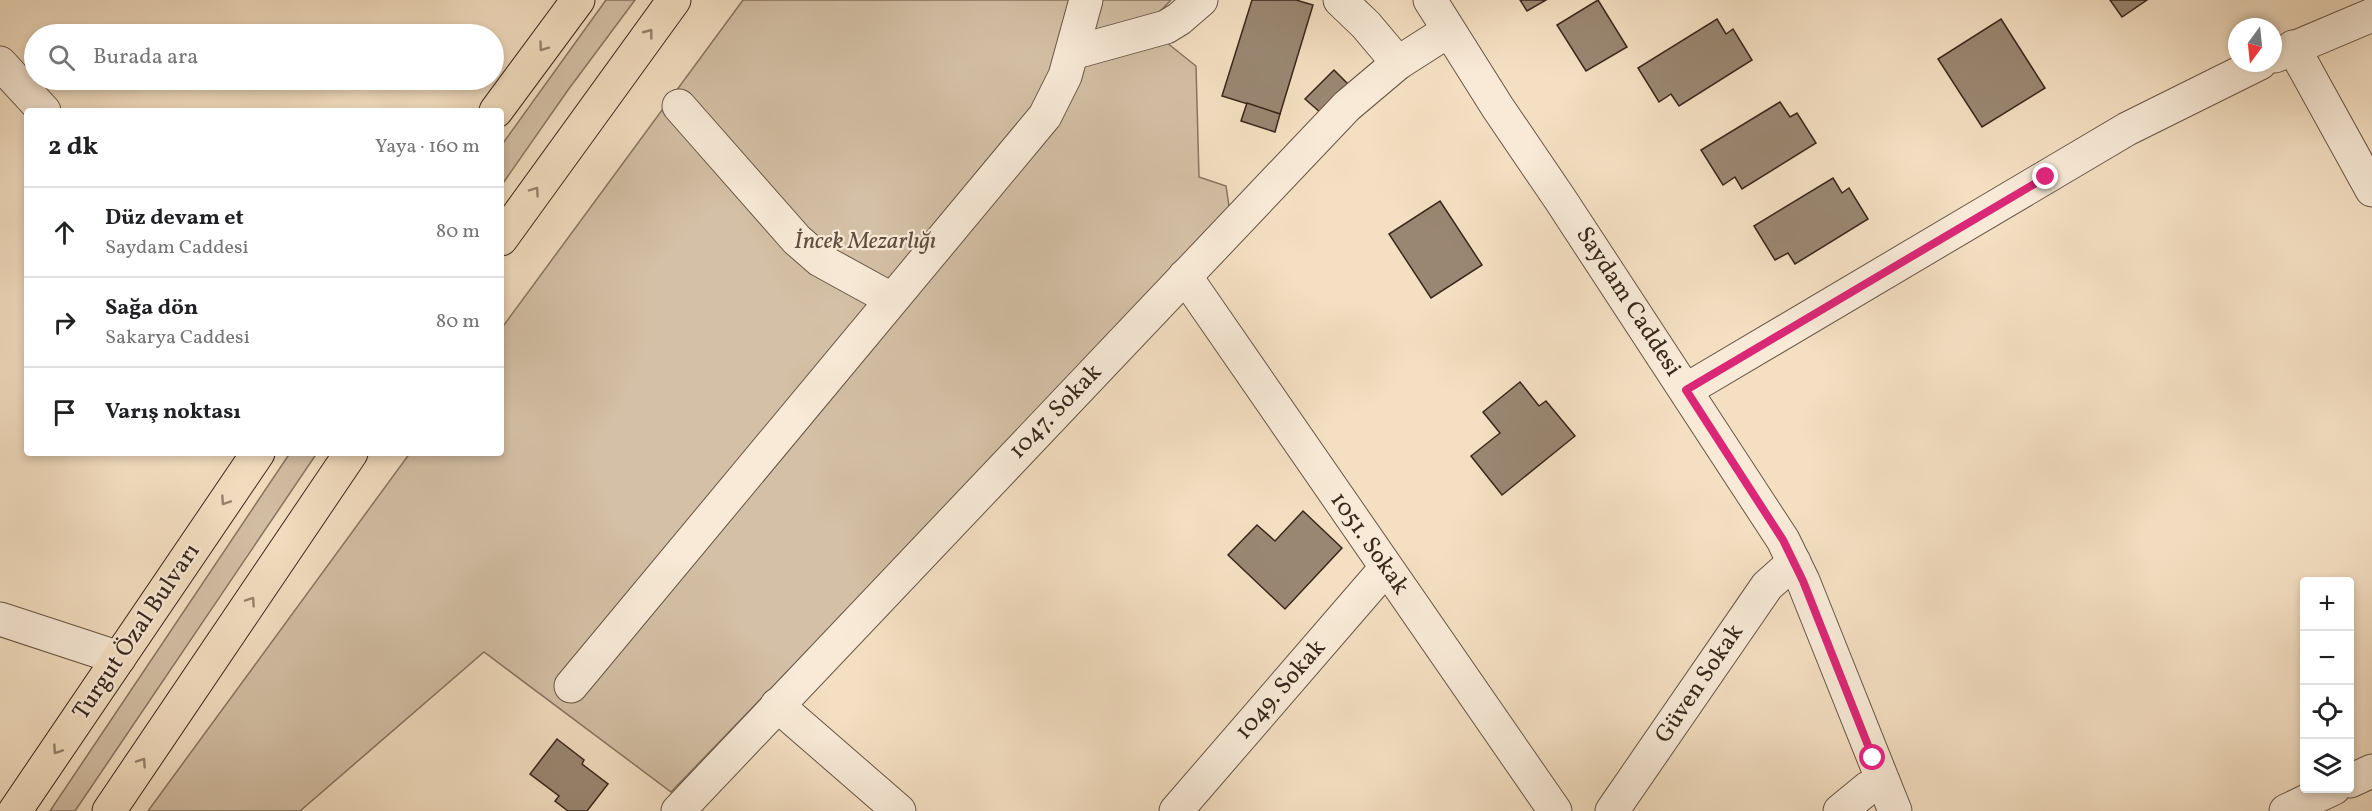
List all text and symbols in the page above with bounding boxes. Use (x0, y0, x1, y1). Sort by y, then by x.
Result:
north arrow (2228, 18, 2282, 72)
search box (24, 24, 504, 90)
one-way arrow (642, 28, 653, 39)
one-way arrow (539, 40, 550, 51)
icon: search (45, 41, 78, 74)
text: Burada ara (93, 42, 198, 73)
text: 2 dk (48, 129, 98, 165)
text: Yaya · 160 m (375, 133, 480, 161)
route end (2032, 163, 2058, 189)
one-way arrow (528, 187, 539, 198)
text: Düz devam et (105, 203, 244, 234)
icon: ahead (48, 216, 81, 249)
text: 80 m (436, 218, 480, 246)
street label: Saydam Caddesi (1567, 220, 1689, 384)
park label: İncek Mezarlığı (794, 225, 936, 259)
text: Saydam Caddesi (105, 234, 249, 262)
text: Sağa dön (105, 293, 198, 324)
icon: right (48, 306, 81, 339)
text: 80 m (436, 308, 480, 336)
text: Sakarya Caddesi (105, 324, 250, 352)
street label: 1047. Sokak (1002, 357, 1110, 467)
icon: arrive (48, 396, 81, 429)
text: Varış noktası (105, 397, 241, 428)
street label: 1051. Sokak (1321, 486, 1417, 602)
one-way arrow (221, 495, 232, 506)
street label: Turgut Özal Bulvarı (65, 537, 209, 727)
map controls (2300, 577, 2354, 793)
button: + (2300, 577, 2354, 631)
one-way arrow (244, 596, 255, 607)
street label: Güven Sokak (1648, 618, 1752, 750)
button: − (2300, 631, 2354, 685)
street label: 1049. Sokak (1228, 632, 1334, 748)
button: locate (2300, 685, 2354, 739)
button: layers (2300, 739, 2354, 793)
one-way arrow (53, 743, 64, 754)
route start (1859, 744, 1885, 770)
one-way arrow (135, 758, 146, 769)

